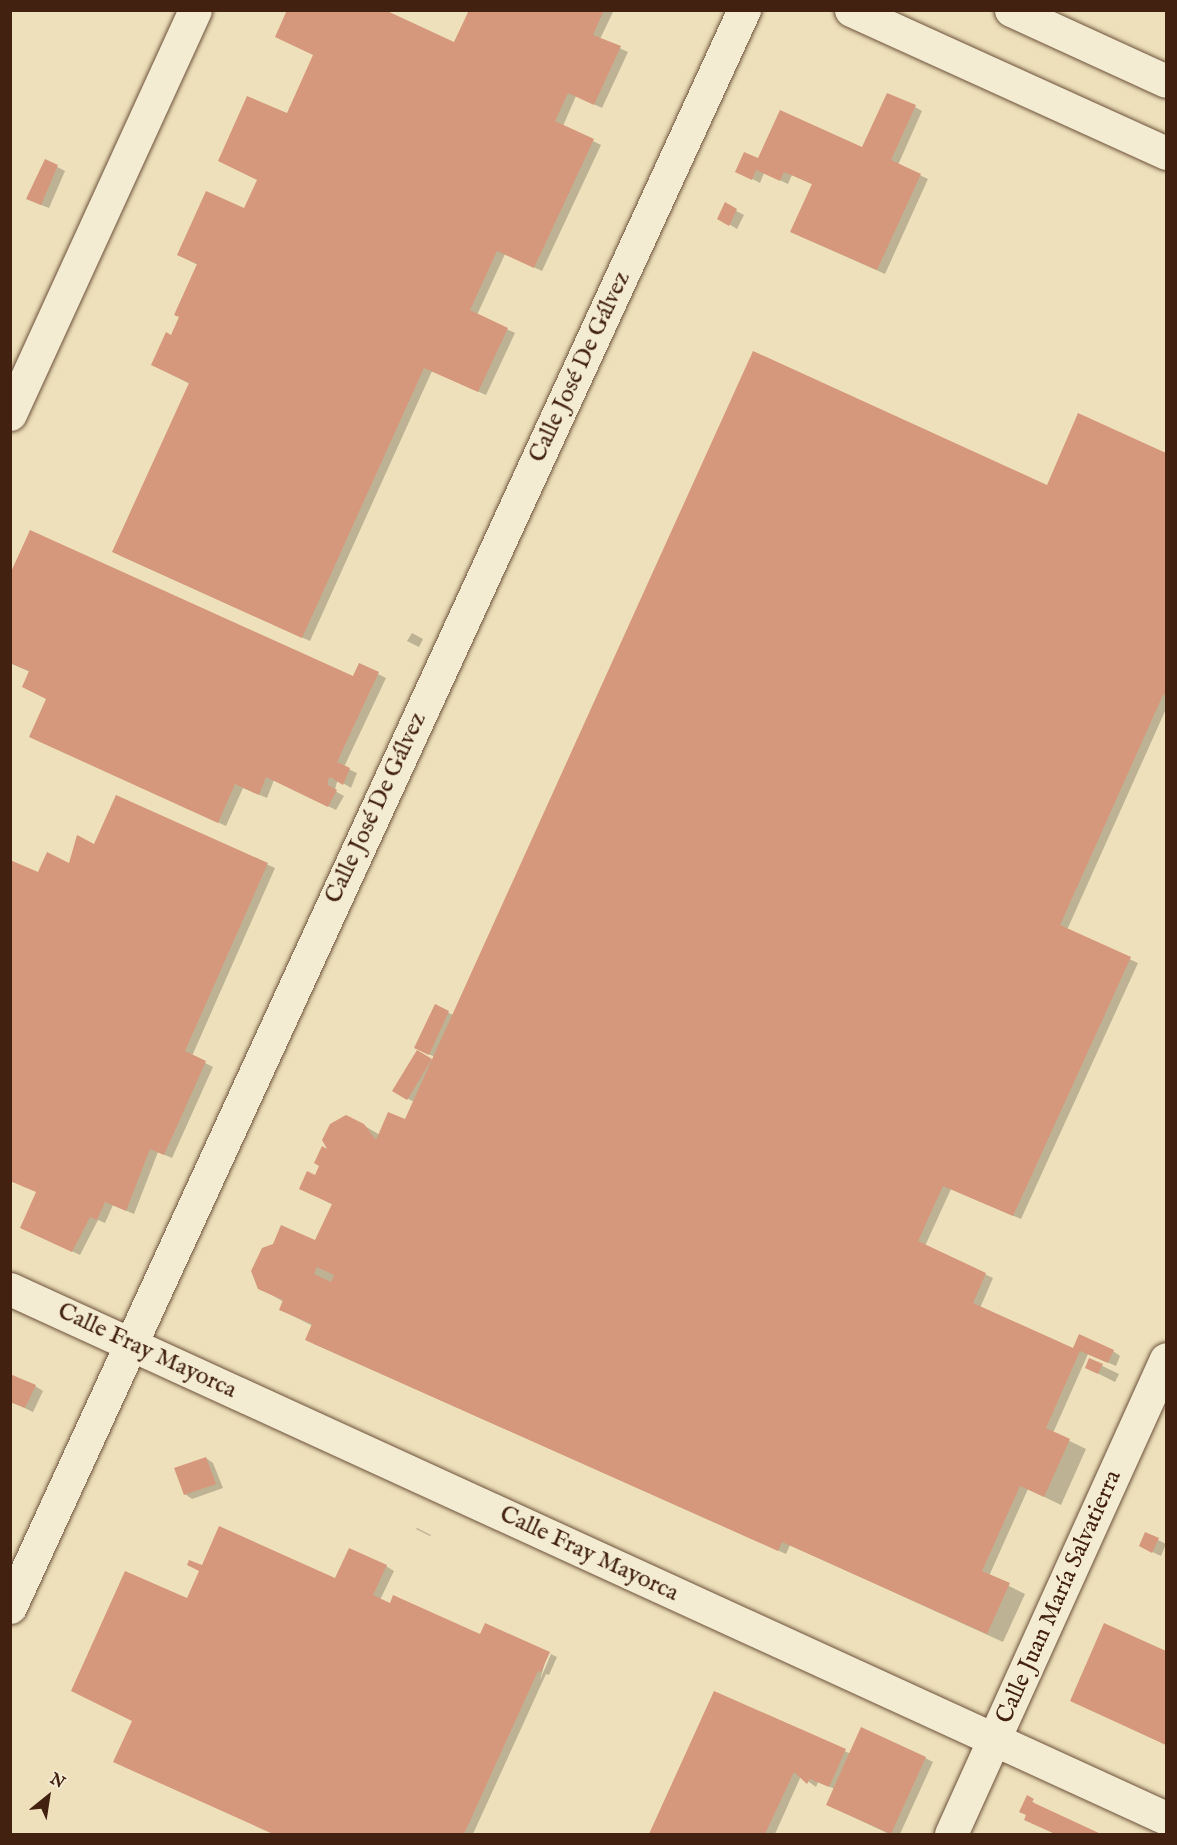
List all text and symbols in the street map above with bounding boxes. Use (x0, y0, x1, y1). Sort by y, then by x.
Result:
street label: Calle José De Gálvez (523, 267, 637, 467)
street label: Calle José De Gálvez (319, 708, 433, 908)
street label: Calle Fray Mayorca (53, 1297, 241, 1405)
street label: Calle Juan María Salvatierra (990, 1466, 1128, 1728)
street label: Calle Fray Mayorca (495, 1500, 683, 1608)
north arrow (18, 1767, 78, 1827)
text: N (46, 1769, 68, 1794)

